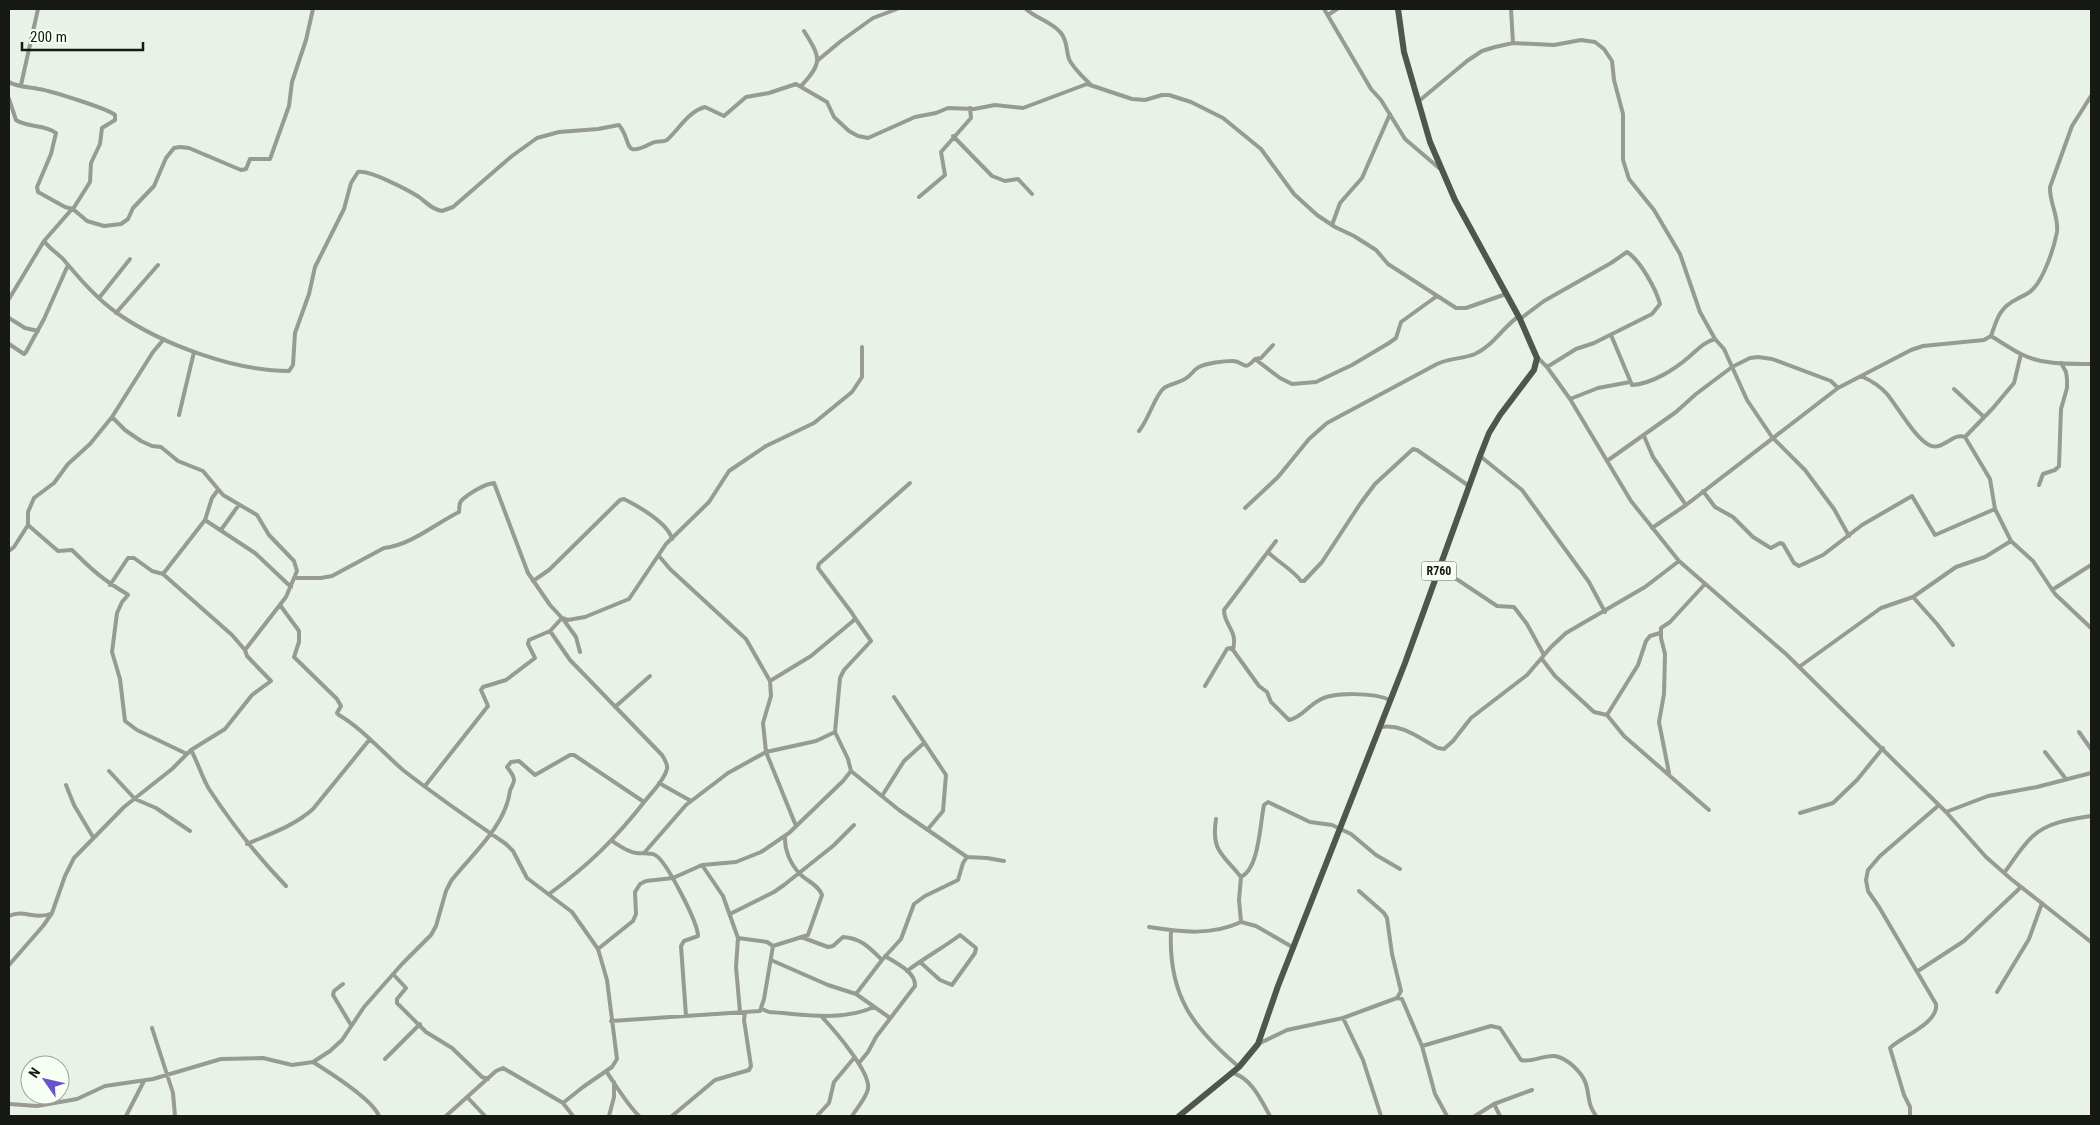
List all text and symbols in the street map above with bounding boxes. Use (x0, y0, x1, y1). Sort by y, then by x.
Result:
scale bar (22, 20, 144, 52)
text: 200 m (30, 28, 67, 46)
road number: R760 (1422, 562, 1456, 580)
north arrow (20, 1055, 70, 1105)
text: N (25, 1065, 43, 1081)

